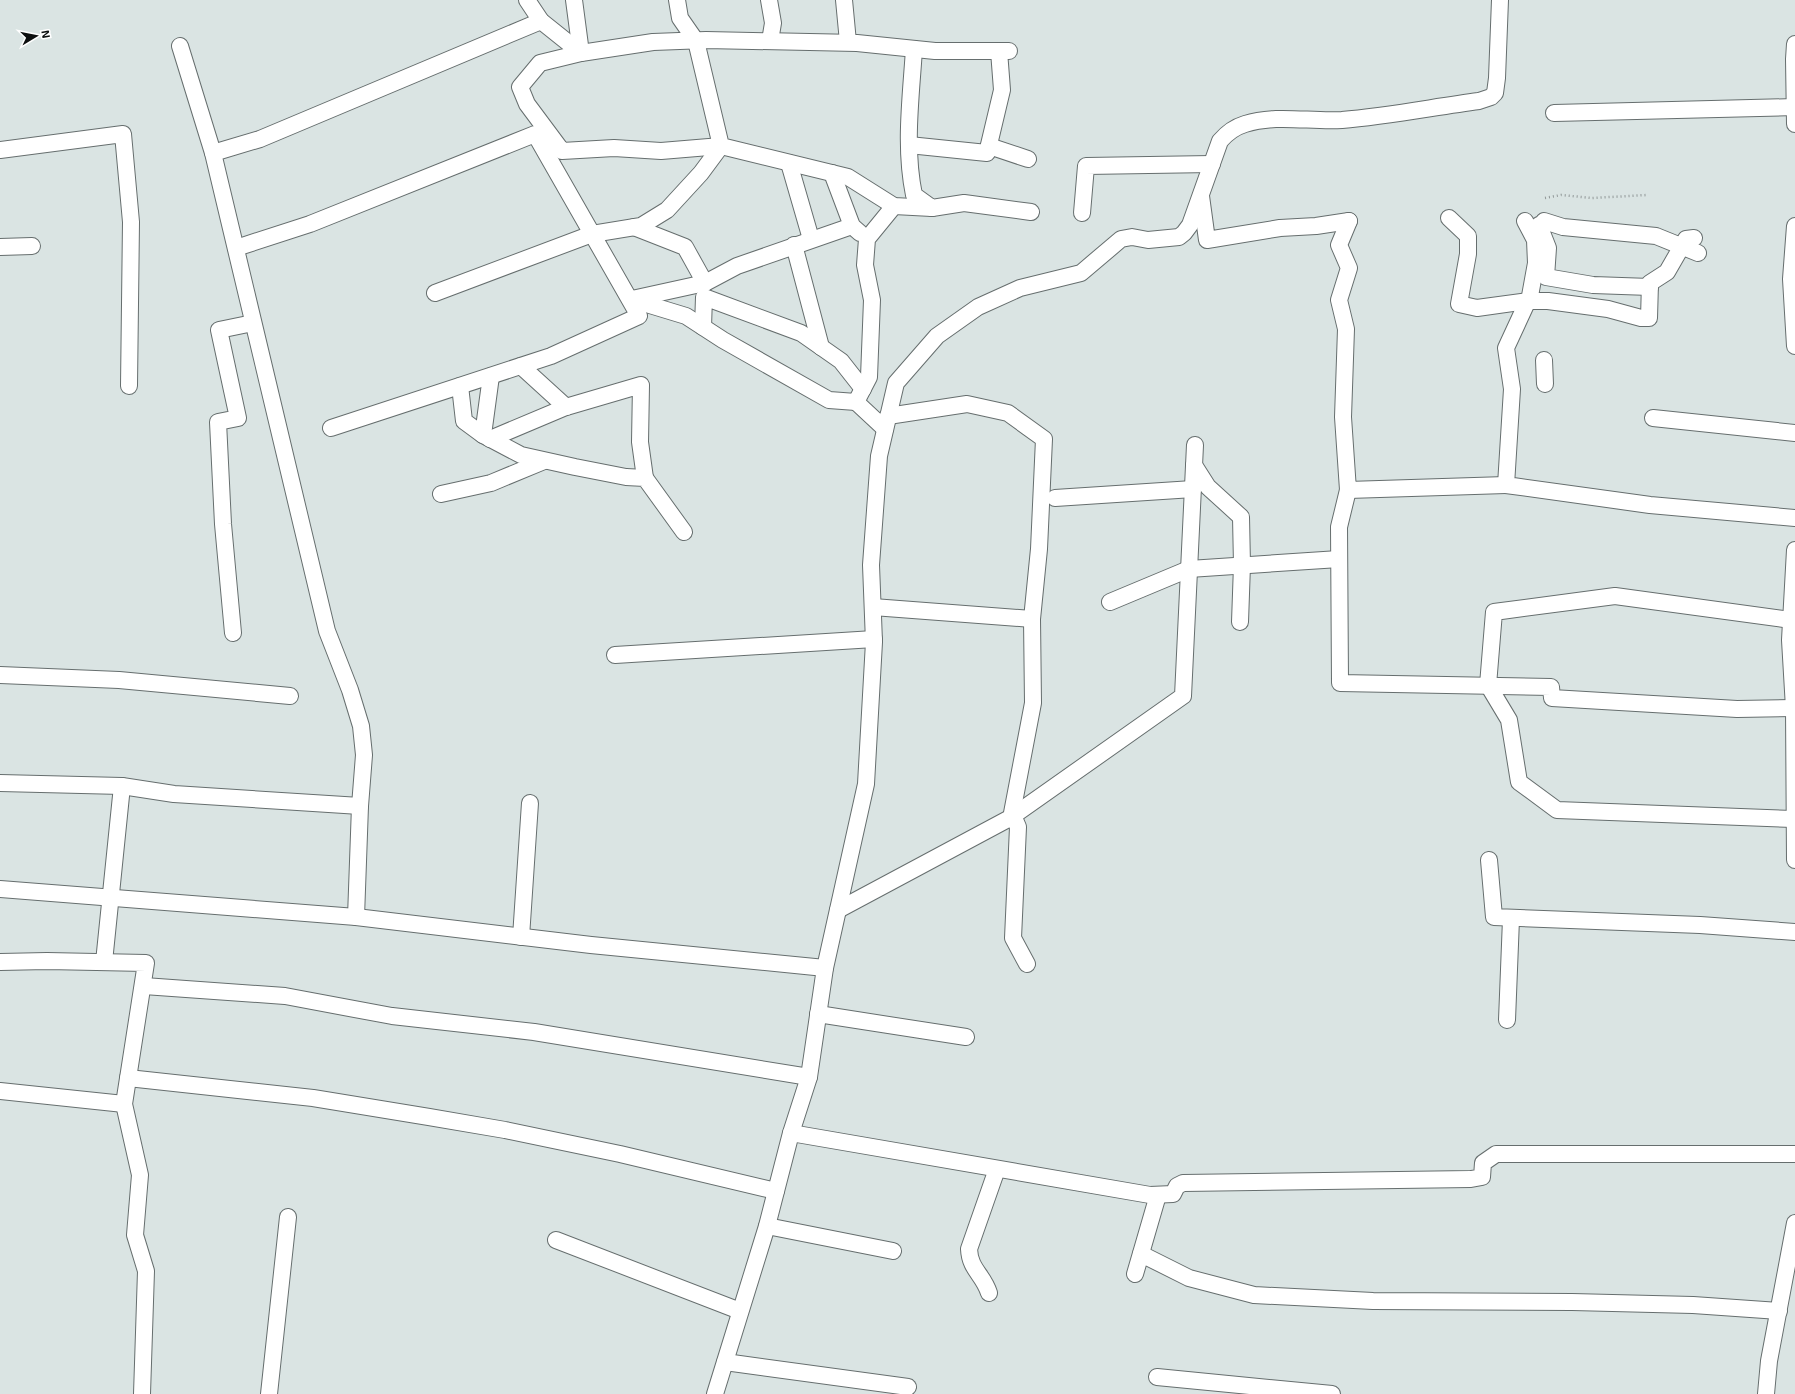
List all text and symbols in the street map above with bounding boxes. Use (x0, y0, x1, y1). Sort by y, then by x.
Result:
north arrow (16, 16, 56, 56)
text: N (39, 29, 53, 39)

